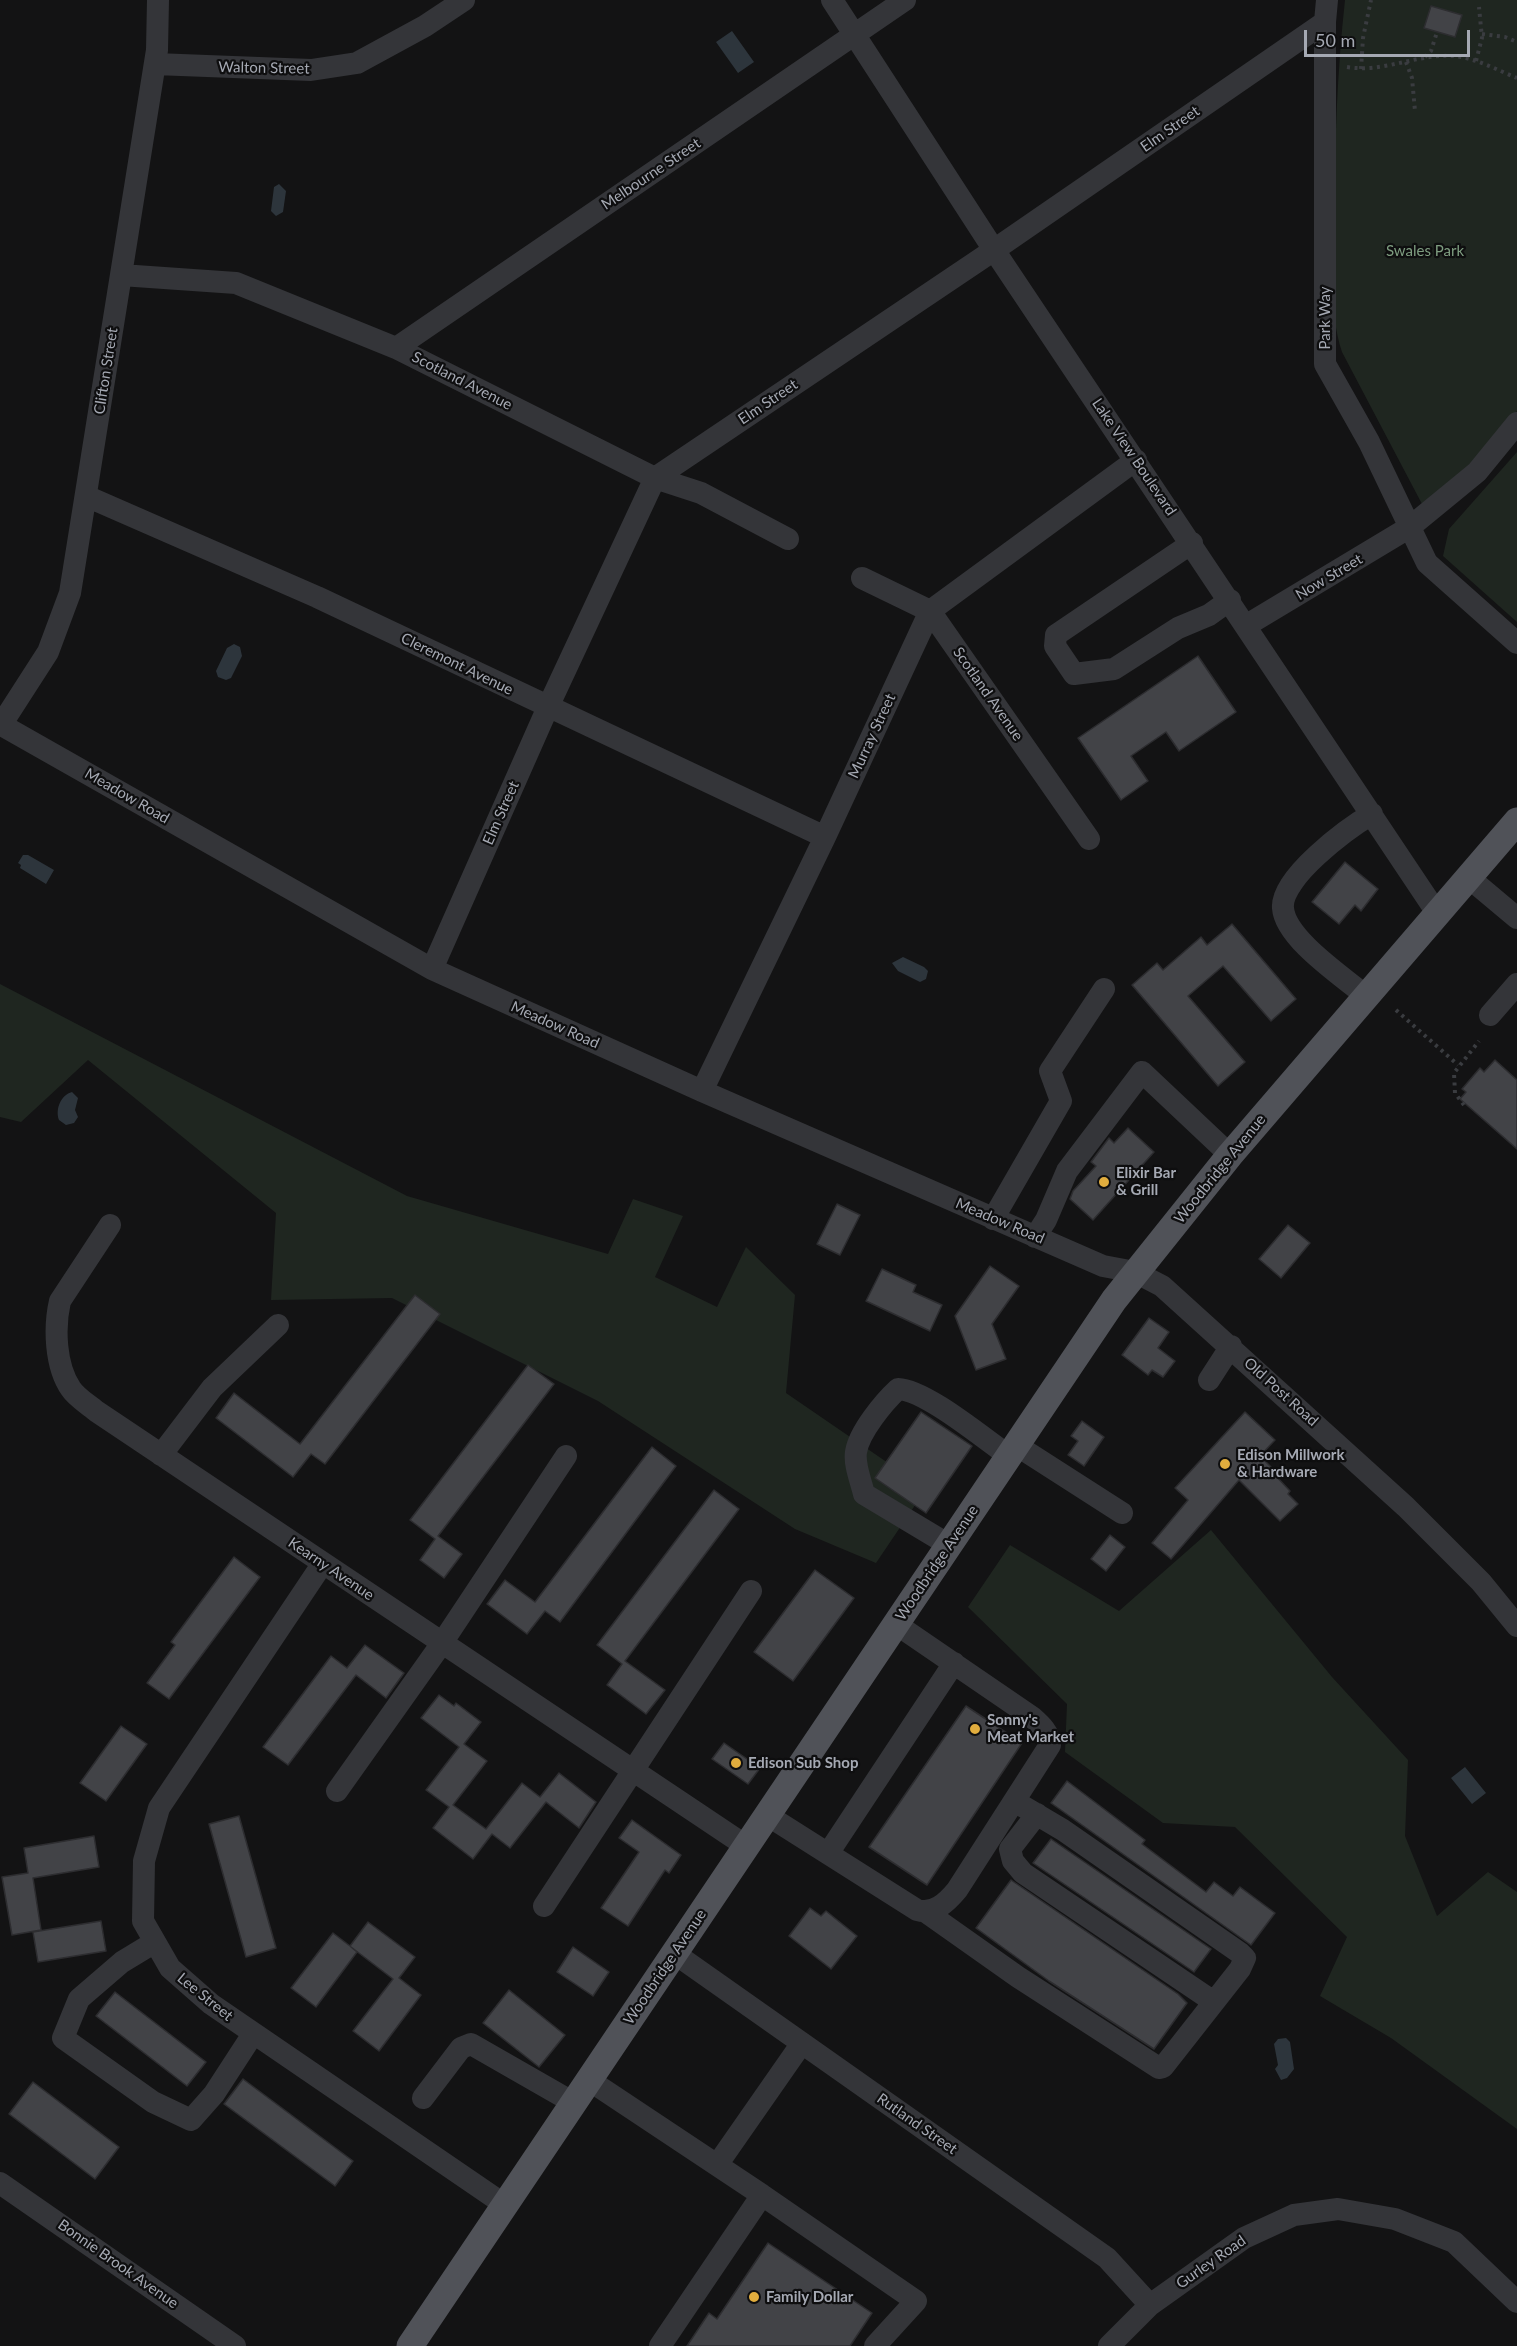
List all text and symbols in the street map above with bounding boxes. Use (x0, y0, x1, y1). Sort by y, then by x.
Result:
scale bar (1307, 18, 1474, 56)
text: 50 m (1315, 29, 1355, 51)
street label: Walton Street (218, 58, 310, 78)
street label: Elm Street (1137, 102, 1203, 156)
street label: Melbourne Street (598, 134, 704, 214)
park label: Swales Park (1386, 242, 1464, 260)
street label: Park Way (1316, 287, 1334, 349)
street label: Clifton Street (90, 326, 122, 416)
street label: Scotland Avenue (409, 348, 515, 414)
street label: Elm Street (735, 376, 801, 428)
street label: Lake View Boulevard (1088, 395, 1180, 519)
street label: Now Street (1292, 550, 1366, 604)
street label: Cleremont Avenue (398, 629, 516, 699)
street label: Scotland Avenue (949, 644, 1027, 744)
street label: Murray Street (845, 691, 899, 781)
street label: Meadow Road (81, 765, 173, 827)
street label: Elm Street (479, 778, 523, 848)
street label: Meadow Road (508, 998, 602, 1052)
street label: Woodbridge Avenue (1171, 1111, 1269, 1227)
place label: Elixir Bar & Grill (1116, 1164, 1176, 1199)
marker: Elixir Bar & Grill (1097, 1175, 1111, 1189)
street label: Meadow Road (953, 1194, 1047, 1248)
street label: Old Post Road (1240, 1354, 1322, 1430)
place label: Edison Millwork & Hardware (1237, 1446, 1344, 1481)
marker: Edison Millwork & Hardware (1218, 1457, 1232, 1471)
street label: Woodbridge Avenue (892, 1502, 982, 1624)
street label: Kearny Avenue (285, 1534, 377, 1604)
place label: Sonny's Meat Market (987, 1711, 1074, 1746)
marker: Sonny's Meat Market (968, 1722, 982, 1736)
place label: Edison Sub Shop (748, 1754, 858, 1772)
marker: Edison Sub Shop (729, 1756, 743, 1770)
street label: Woodbridge Avenue (620, 1906, 710, 2028)
street label: Lee Street (174, 1969, 236, 2025)
street label: Rutland Street (873, 2090, 961, 2158)
street label: Bonnie Brook Avenue (54, 2216, 182, 2312)
street label: Gurley Road (1173, 2231, 1249, 2293)
place label: Family Dollar (766, 2288, 853, 2306)
marker: Family Dollar (747, 2290, 761, 2304)

